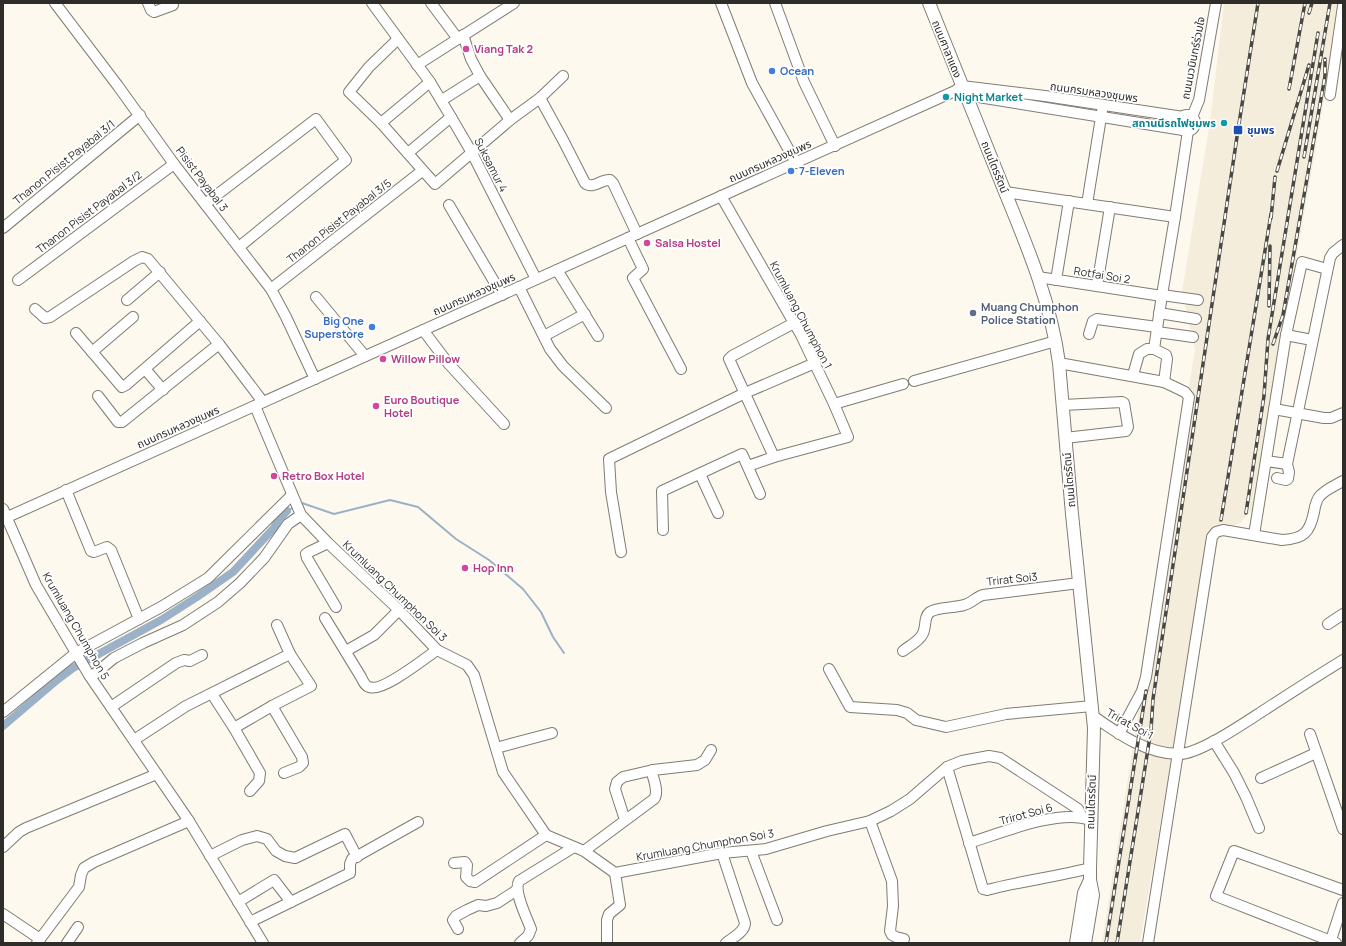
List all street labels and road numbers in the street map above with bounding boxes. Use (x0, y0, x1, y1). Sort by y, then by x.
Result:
street label: ถนนนวมินทร์ร่วมใจ (1177, 15, 1208, 101)
street label: ถนนศาลาแดง (929, 18, 966, 80)
street label: ถนนกรมหลวงชุมพร (1049, 78, 1139, 105)
street label: Thanon Pisist Payabal 3/1 (10, 116, 118, 207)
street label: Suksamur 4 (471, 135, 512, 194)
street label: ถนนกรมหลวงชุมพร (726, 136, 813, 185)
street label: ถนนไตรรัตน์ (978, 139, 1013, 195)
street label: Pisist Payabal 3 (173, 143, 232, 214)
street label: Thanon Pisist Payabal 3/2 (33, 167, 145, 256)
street label: Thanon Pisist Payabal 3/5 (283, 175, 394, 266)
street label: Krumluang Chumphon 1 (767, 258, 836, 371)
street label: Rotfai Soi 2 (1073, 263, 1131, 286)
street label: ถนนกรมหลวงชุมพร (430, 269, 517, 318)
street label: ถนนกรมหลวงชุมพร (134, 402, 221, 451)
street label: ถนนไตรรัตน์ (1059, 452, 1078, 508)
street label: Krumluang Chumphon Soi 3 (340, 537, 451, 644)
street label: Trirat Soi3 (986, 568, 1038, 589)
street label: Krumluang Chumphon 5 (40, 569, 113, 682)
street label: Trirat Soi 1 (1104, 705, 1156, 743)
street label: ถนนไตรรัตน์ (1082, 774, 1099, 830)
street label: Trirot Soi 6 (998, 799, 1054, 828)
street label: Krumluang Chumphon Soi 3 (635, 825, 775, 864)

